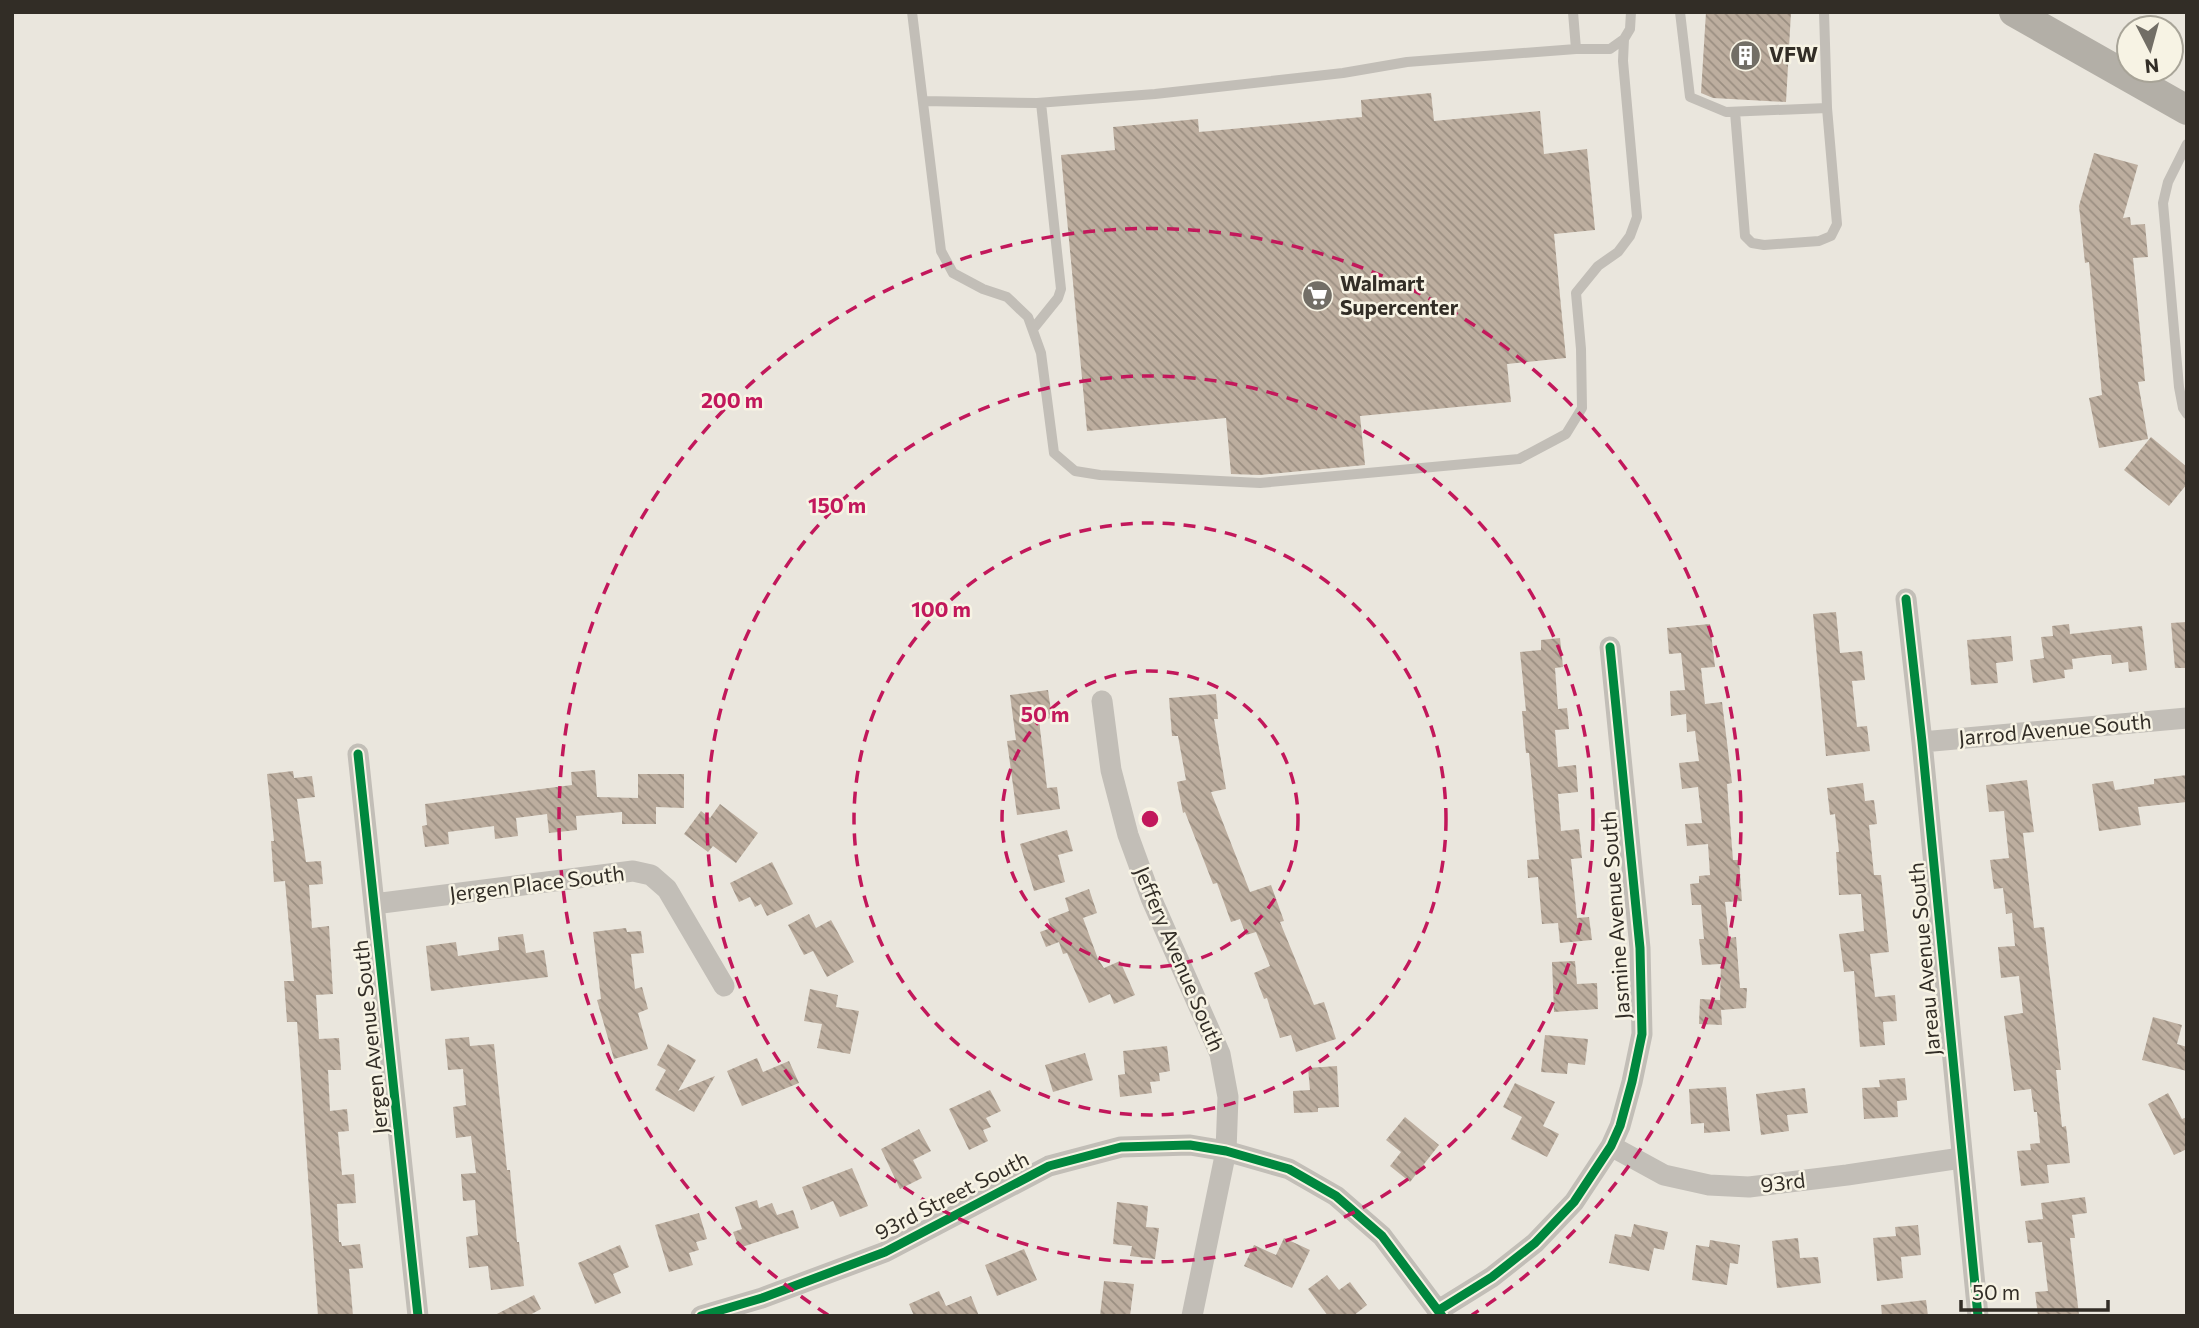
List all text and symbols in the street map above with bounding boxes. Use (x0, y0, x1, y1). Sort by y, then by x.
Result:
north arrow (2115, 14, 2185, 84)
building icon: VFW (1729, 38, 1763, 72)
place label: VFW (1769, 41, 1818, 66)
text: N (2144, 54, 2160, 79)
place label: Walmart Supercenter (1340, 270, 1459, 319)
supermarket icon: Walmart Supercenter (1300, 279, 1334, 313)
text: 200 m (701, 387, 763, 412)
text: 150 m (808, 492, 866, 517)
text: 100 m (911, 596, 971, 621)
text: 50 m (1021, 701, 1069, 726)
street label: Jarrod Avenue South (1957, 708, 2152, 749)
centre of rings (1138, 807, 1162, 831)
street label: Jasmine Avenue South (1595, 810, 1634, 1020)
street label: Jergen Place South (448, 859, 626, 906)
street label: Jareau Avenue South (1903, 861, 1944, 1057)
street label: Jeffery Avenue South (1130, 862, 1231, 1055)
street label: Jergen Avenue South (347, 939, 392, 1136)
street label: 93rd Street South (870, 1145, 1032, 1244)
street label: 93rd (1759, 1166, 1807, 1197)
scale bar (1961, 1268, 2108, 1312)
text: 50 m (1972, 1279, 2020, 1304)

